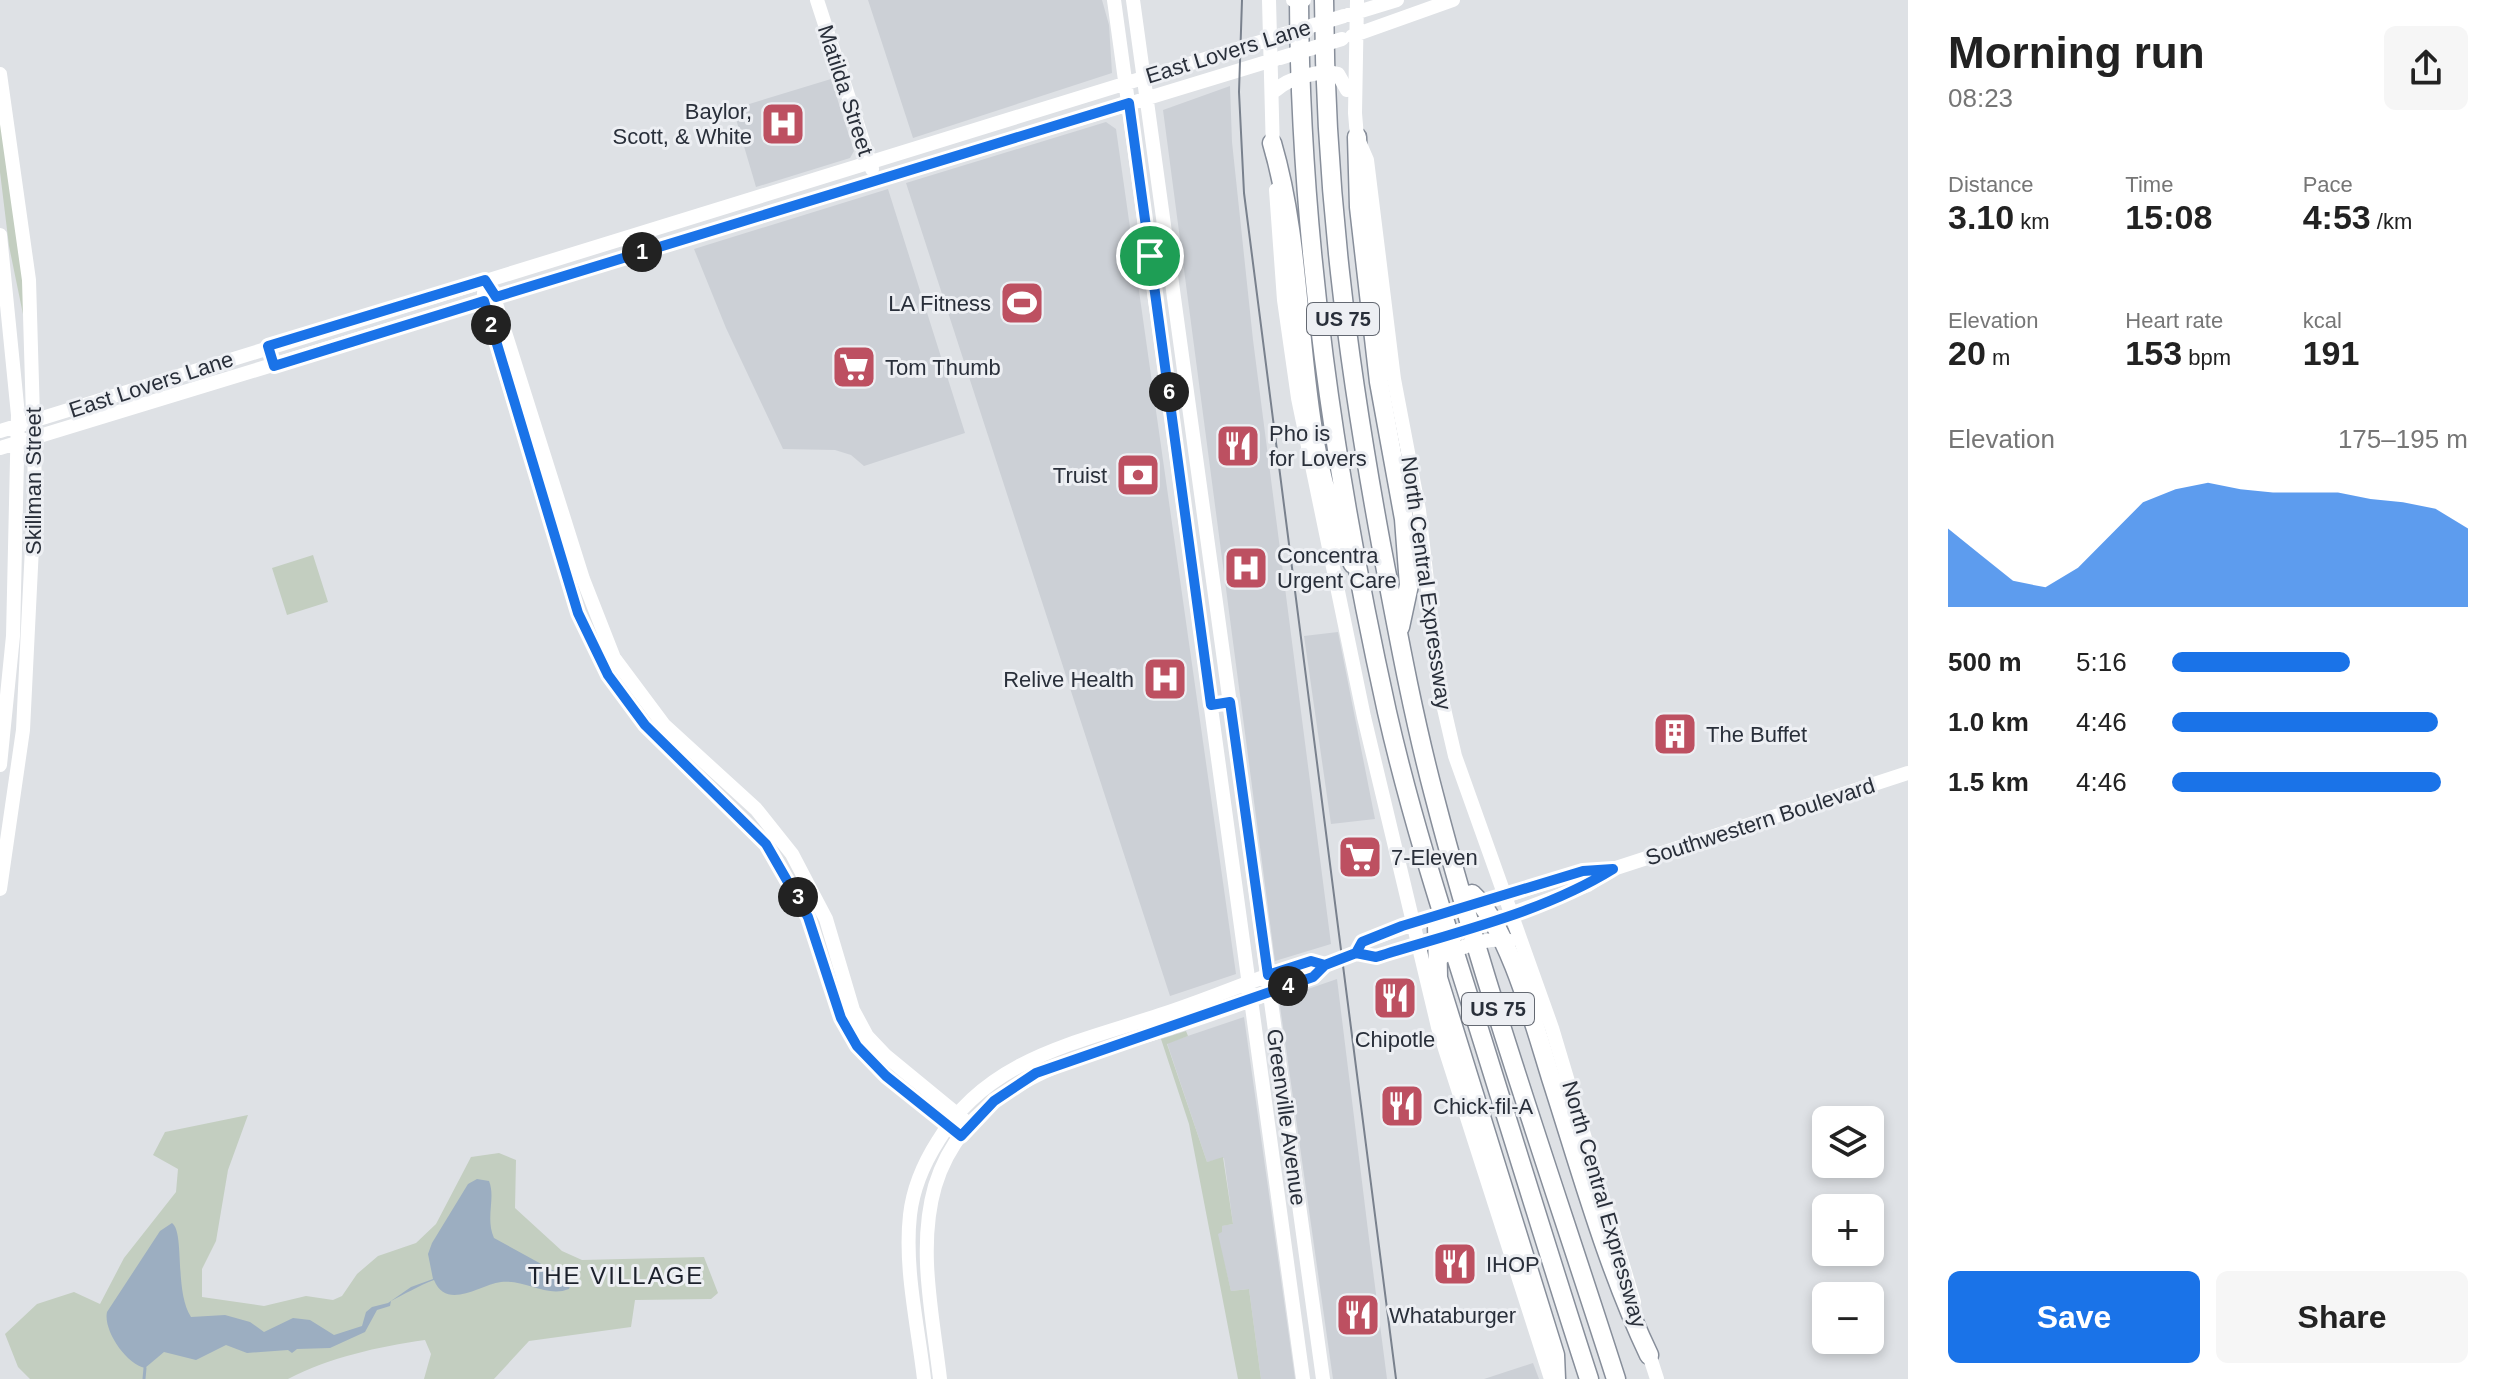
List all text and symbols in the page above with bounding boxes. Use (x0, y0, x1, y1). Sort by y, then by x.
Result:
street label: East Lovers Lane (1143, 14, 1314, 88)
street label: Matilda Street (813, 22, 878, 159)
button: share (2384, 26, 2468, 110)
text: Morning run (1948, 28, 2205, 77)
text: 08:23 (1948, 83, 2013, 113)
place label: Baylor, Scott, & White (613, 99, 752, 149)
hospital icon: Baylor, Scott, & White (759, 100, 807, 148)
text: Distance (1948, 172, 2034, 197)
text: Time (2125, 172, 2173, 197)
text: Pace (2303, 172, 2353, 197)
text: 3.10 (1948, 198, 2014, 236)
text: 15:08 (2125, 198, 2212, 236)
text: 4:53 (2303, 198, 2371, 236)
text: km (2014, 209, 2050, 234)
text: /km (2371, 209, 2412, 234)
pin (1116, 222, 1184, 290)
pin: 1 (622, 232, 662, 272)
icon: arrive (1128, 234, 1172, 278)
text: 1 (636, 239, 648, 264)
sports icon: LA Fitness (998, 279, 1046, 327)
place label: LA Fitness (888, 291, 991, 316)
road number: US 75 (1307, 303, 1379, 335)
pin: 2 (471, 305, 511, 345)
text: Elevation (1948, 308, 2039, 333)
text: Heart rate (2125, 308, 2223, 333)
text: kcal (2303, 308, 2342, 333)
text: 2 (485, 312, 497, 337)
text: 20 (1948, 334, 1986, 372)
text: 153 (2125, 334, 2182, 372)
text: 191 (2303, 334, 2359, 372)
supermarket icon: Tom Thumb (830, 343, 878, 391)
text: m (1986, 345, 2010, 370)
text: bpm (2182, 345, 2231, 370)
street label: East Lovers Lane (66, 346, 236, 423)
place label: Tom Thumb (885, 355, 1001, 380)
pin: 6 (1149, 372, 1189, 412)
text: 6 (1163, 379, 1175, 404)
street label: Skillman Street (21, 407, 46, 555)
place label: Pho is for Lovers (1269, 421, 1367, 471)
restaurant icon: Pho is for Lovers (1214, 422, 1262, 470)
text: Elevation (1948, 424, 2055, 454)
text: 175–195 m (2338, 424, 2468, 454)
bank icon: Truist (1114, 451, 1162, 499)
street label: North Central Expressway (1396, 455, 1457, 711)
place label: Truist (1053, 463, 1107, 488)
place label: Concentra Urgent Care (1277, 543, 1397, 593)
hospital icon: Concentra Urgent Care (1222, 544, 1270, 592)
text: 500 m (1948, 647, 2022, 677)
text: 5:16 (2076, 647, 2127, 677)
hospital icon: Relive Health (1141, 655, 1189, 703)
place label: Relive Health (1003, 667, 1134, 692)
text: 1.0 km (1948, 707, 2029, 737)
text: 4:46 (2076, 707, 2127, 737)
building icon: The Buffet (1651, 710, 1699, 758)
place label: The Buffet (1706, 722, 1807, 747)
text: 1.5 km (1948, 767, 2029, 797)
text: 4:46 (2076, 767, 2127, 797)
street label: Southwestern Boulevard (1642, 773, 1878, 870)
supermarket icon: 7-Eleven (1336, 833, 1384, 881)
place label: 7-Eleven (1391, 845, 1478, 870)
pin: 3 (778, 877, 818, 917)
text: 3 (792, 884, 804, 909)
pin: 4 (1268, 966, 1308, 1006)
text: 4 (1282, 973, 1294, 998)
restaurant icon: Chipotle (1371, 974, 1419, 1022)
road number: US 75 (1462, 993, 1534, 1025)
street label: Greenville Avenue (1262, 1027, 1311, 1207)
place label: Chipotle (1355, 1027, 1435, 1052)
street label: North Central Expressway (1557, 1078, 1652, 1330)
restaurant icon: Chick-fil-A (1378, 1082, 1426, 1130)
place label: Chick-fil-A (1433, 1094, 1534, 1119)
map controls (1812, 1106, 1884, 1354)
button: layers (1812, 1106, 1884, 1178)
button: + (1812, 1194, 1884, 1266)
restaurant icon: IHOP (1431, 1240, 1479, 1288)
place label: IHOP (1486, 1252, 1540, 1277)
district label: THE VILLAGE (528, 1262, 704, 1289)
button: Save (1948, 1271, 2200, 1363)
button: Share (2216, 1271, 2468, 1363)
button: − (1812, 1282, 1884, 1354)
restaurant icon: Whataburger (1334, 1291, 1382, 1339)
place label: Whataburger (1389, 1303, 1516, 1328)

